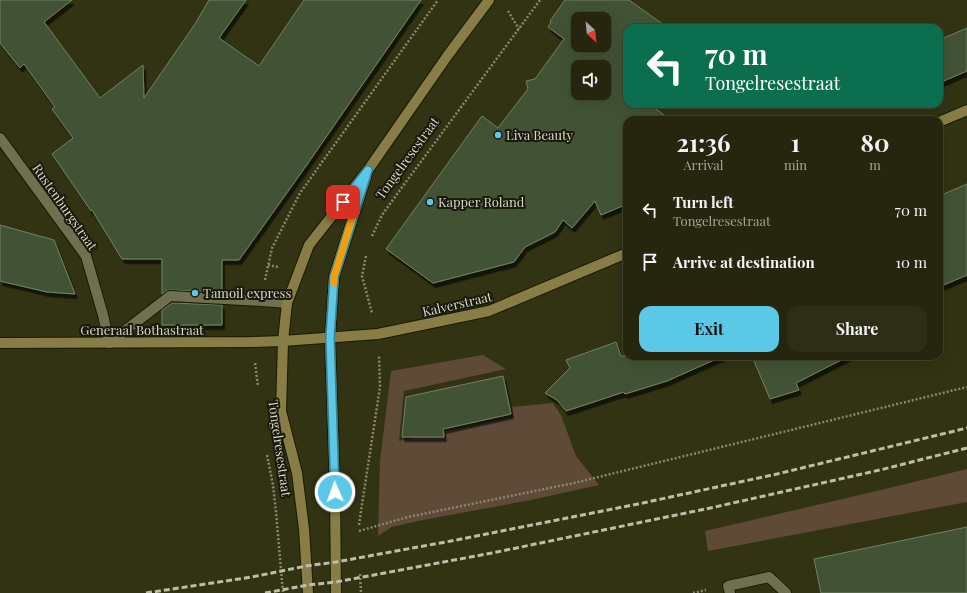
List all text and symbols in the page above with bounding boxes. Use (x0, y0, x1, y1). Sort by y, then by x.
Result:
north arrow (571, 12, 611, 52)
map controls (571, 12, 611, 100)
text: 70 m (705, 35, 768, 72)
icon: left (639, 40, 691, 92)
button: sound (571, 60, 611, 100)
text: Tongelresestraat (705, 71, 840, 95)
street label: Tongelresestraat (371, 113, 442, 202)
place label: Liva Beauty (506, 126, 574, 143)
text: 21:36 (677, 126, 730, 158)
text: 1 (791, 126, 800, 158)
text: 80 (861, 126, 889, 158)
marker: Liva Beauty (493, 130, 503, 140)
text: Arrival (683, 156, 723, 173)
text: min (784, 156, 807, 173)
text: m (869, 156, 881, 173)
street label: Rustenburgstraat (29, 160, 102, 254)
pin (326, 185, 360, 219)
icon: arrive (332, 191, 354, 213)
text: Turn left (673, 192, 734, 212)
place label: Kapper Roland (438, 193, 525, 210)
marker: Kapper Roland (425, 197, 435, 207)
icon: left (639, 199, 661, 221)
text: 70 m (895, 200, 927, 220)
text: Tongelresestraat (673, 212, 771, 229)
icon: arrive (639, 251, 661, 273)
text: Arrive at destination (673, 252, 815, 272)
text: 10 m (895, 252, 927, 272)
place label: Tamoil express (203, 284, 291, 301)
street label: Kalverstraat (420, 287, 494, 320)
marker: Tamoil express (190, 288, 200, 298)
button: Exit (639, 306, 779, 352)
button: Share (787, 306, 927, 352)
street label: Generaal Bothastraat (80, 321, 204, 338)
street label: Tongelresestraat (265, 398, 296, 498)
position arrow (314, 471, 356, 513)

